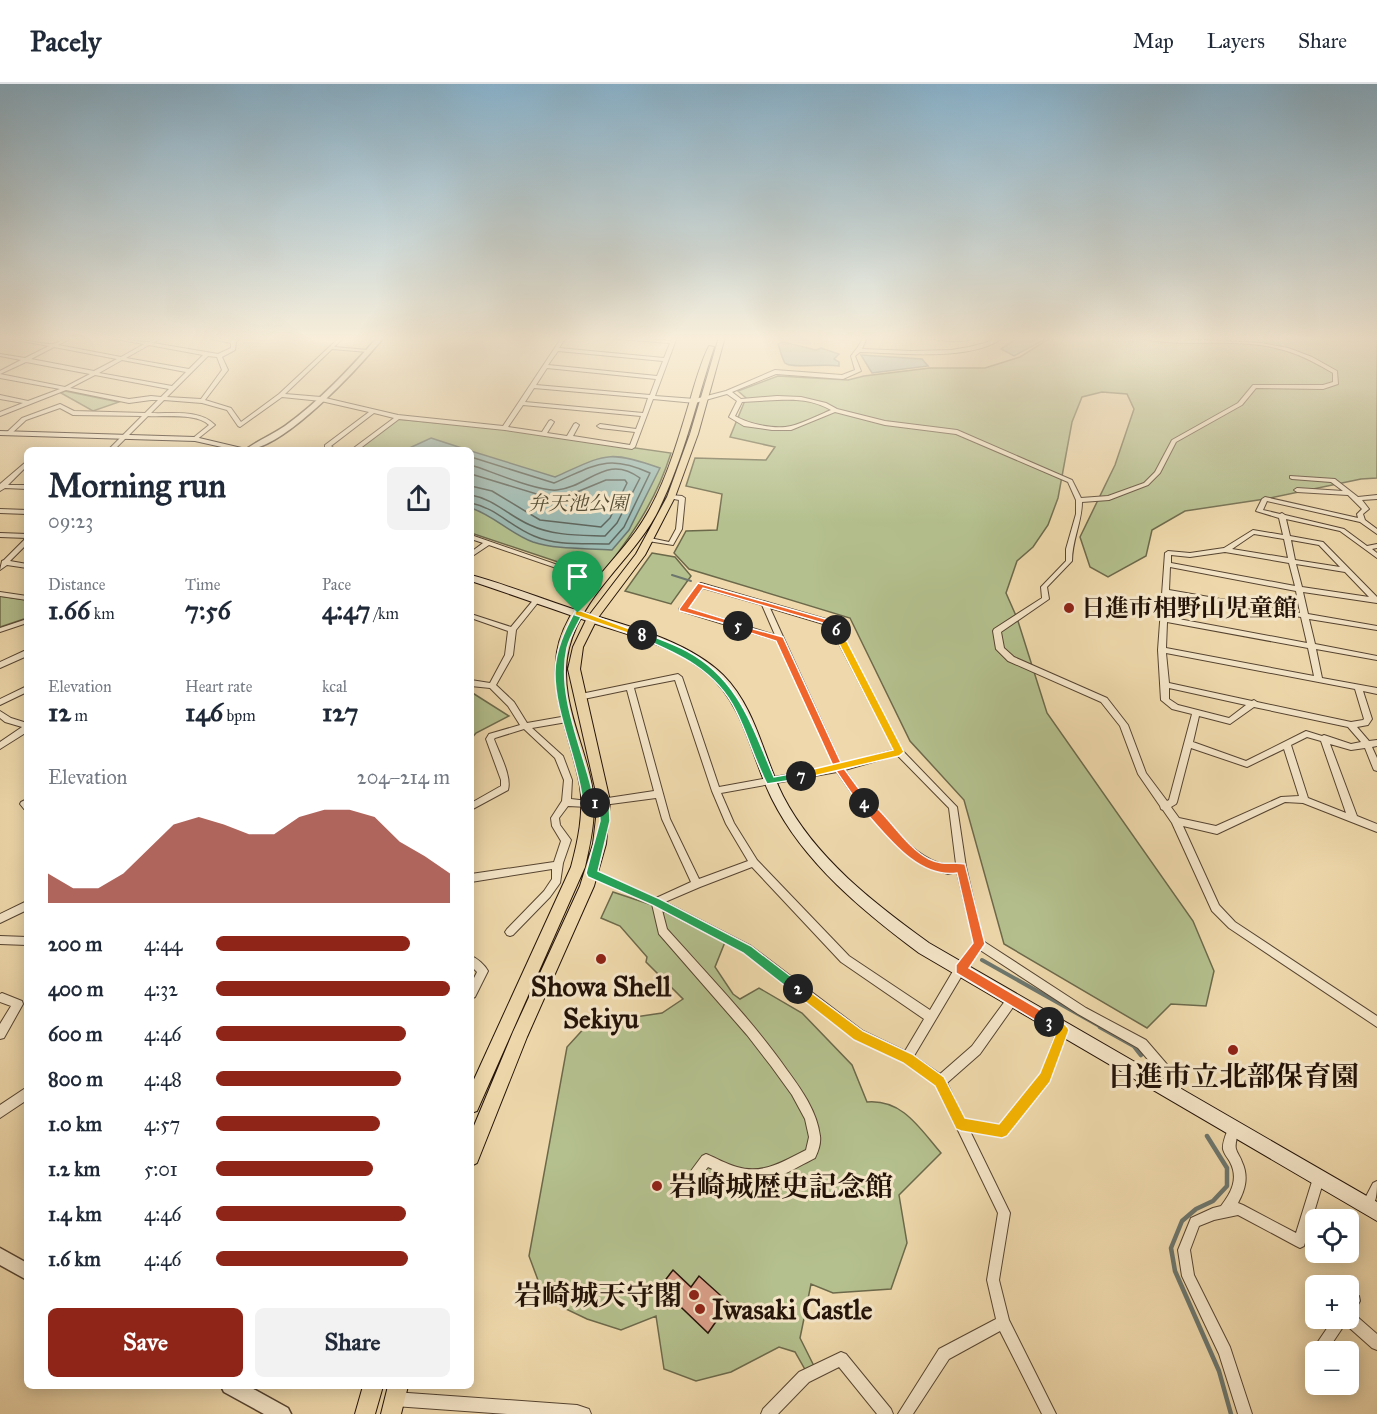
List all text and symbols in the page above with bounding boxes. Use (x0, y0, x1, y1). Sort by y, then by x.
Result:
text: Pacely (30, 24, 101, 59)
text: Map (1133, 28, 1174, 54)
text: Layers (1207, 28, 1265, 54)
text: Share (1298, 28, 1347, 54)
text: Morning run (48, 466, 226, 506)
button: share (387, 467, 450, 530)
park label: 弁天池公園 (528, 491, 631, 515)
text: 09:23 (48, 509, 93, 533)
pin (552, 551, 603, 613)
icon: arrive (561, 560, 594, 593)
text: Distance (48, 575, 105, 594)
text: Time (185, 575, 220, 594)
text: Pace (322, 575, 351, 594)
place label: 日進市相野山児童館 (1081, 593, 1297, 623)
text: 1.66 (48, 594, 90, 626)
text: 7:56 (185, 594, 231, 626)
text: 4:47 (322, 594, 370, 626)
marker: 日進市相野山児童館 (1062, 601, 1076, 615)
text: km (90, 604, 115, 623)
text: /km (370, 604, 399, 623)
pin: 5 (723, 611, 753, 641)
pin: 6 (821, 615, 851, 645)
text: 5 (734, 616, 742, 635)
pin: 8 (627, 620, 657, 650)
text: 6 (832, 620, 840, 639)
text: 8 (638, 625, 646, 644)
text: Elevation (48, 677, 112, 696)
text: Heart rate (185, 677, 252, 696)
text: kcal (322, 677, 347, 696)
text: 12 (48, 696, 71, 728)
text: 146 (185, 696, 223, 728)
text: 127 (322, 696, 358, 728)
text: m (71, 706, 88, 725)
text: bpm (223, 706, 256, 725)
pin: 7 (786, 761, 816, 791)
text: Elevation (48, 765, 127, 789)
text: 204–214 m (357, 765, 450, 789)
text: 7 (797, 766, 805, 785)
pin: 1 (580, 788, 610, 818)
pin: 4 (849, 788, 879, 818)
text: 1 (592, 793, 598, 812)
text: 4 (860, 793, 868, 812)
text: 200 m (48, 932, 102, 956)
text: 4:44 (144, 932, 182, 956)
marker: Showa Shell Sekiyu (594, 952, 608, 966)
place label: Showa Shell Sekiyu (531, 969, 672, 1036)
pin: 2 (783, 974, 813, 1004)
text: 400 m (48, 977, 104, 1001)
text: 4:32 (144, 977, 178, 1001)
text: 2 (794, 979, 802, 998)
pin: 3 (1034, 1007, 1064, 1037)
text: 3 (1046, 1012, 1052, 1031)
text: 600 m (48, 1022, 103, 1046)
text: 4:46 (144, 1022, 182, 1046)
marker: 日進市立北部保育園 (1226, 1043, 1240, 1057)
place label: 日進市立北部保育園 (1107, 1059, 1359, 1094)
text: 800 m (48, 1067, 103, 1091)
text: 4:48 (144, 1067, 182, 1091)
text: 1.0 km (48, 1112, 102, 1136)
text: 4:57 (144, 1112, 180, 1136)
text: 1.2 km (48, 1157, 100, 1181)
text: 5:01 (144, 1157, 178, 1181)
place label: 岩崎城歴史記念館 (669, 1169, 893, 1204)
marker: 岩崎城歴史記念館 (650, 1179, 664, 1193)
text: 1.4 km (48, 1202, 102, 1226)
text: 4:46 (144, 1202, 182, 1226)
map controls (1305, 1209, 1359, 1395)
button: locate (1305, 1209, 1359, 1263)
text: 1.6 km (48, 1247, 101, 1271)
text: 4:46 (144, 1247, 182, 1271)
button: + (1305, 1275, 1359, 1329)
place label: 岩崎城天守閣 (514, 1278, 682, 1313)
marker: 岩崎城天守閣 (687, 1288, 701, 1302)
place label: Iwasaki Castle (712, 1292, 873, 1327)
marker: Iwasaki Castle (693, 1302, 707, 1316)
button: Save (48, 1308, 243, 1377)
button: Share (255, 1308, 450, 1377)
button: − (1305, 1341, 1359, 1395)

